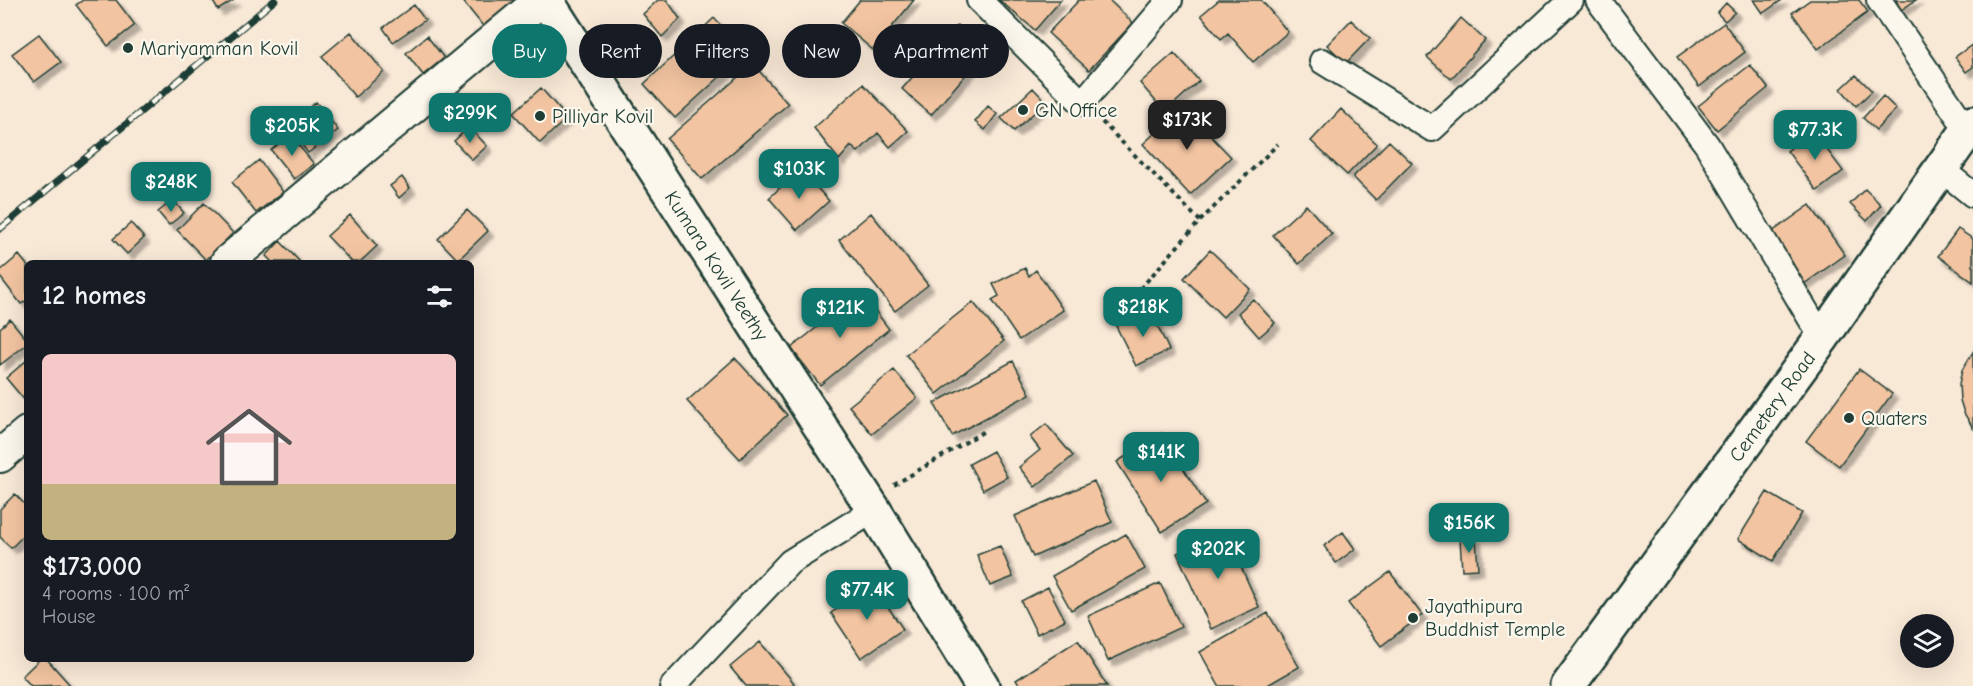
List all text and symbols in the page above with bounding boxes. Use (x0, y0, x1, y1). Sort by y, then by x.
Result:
chip: Buy (492, 24, 567, 78)
chip: Rent (579, 24, 662, 78)
chip: Filters (674, 24, 770, 78)
chip: New (782, 24, 861, 78)
chip: Apartment (873, 24, 1009, 78)
place label: Mariyamman Kovil (140, 37, 299, 60)
marker: Mariyamman Kovil (121, 41, 135, 55)
pin: $299K (428, 93, 512, 144)
place label: GN Office (1035, 99, 1117, 122)
pin: $173K (1145, 100, 1229, 151)
text: $299K (443, 101, 497, 124)
marker: GN Office (1016, 103, 1030, 117)
place label: Pilliyar Kovil (552, 105, 653, 128)
pin: $205K (250, 106, 334, 157)
text: $173K (1162, 108, 1212, 131)
marker: Pilliyar Kovil (533, 109, 547, 123)
pin: $77.3K (1766, 110, 1864, 161)
text: $205K (264, 114, 320, 137)
text: $77.3K (1788, 118, 1842, 141)
pin: $103K (757, 149, 841, 200)
text: $103K (773, 157, 825, 180)
pin: $248K (129, 162, 213, 213)
text: $248K (145, 170, 197, 193)
street label: Kumara Kovil Veethy (660, 187, 774, 345)
icon: filters (423, 280, 456, 313)
text: 12 homes (42, 281, 146, 311)
pin: $218K (1101, 287, 1185, 338)
pin: $121K (798, 288, 882, 339)
text: $218K (1117, 295, 1169, 318)
text: $121K (816, 296, 864, 319)
street label: Cemetery Road (1724, 347, 1820, 466)
icon: home (195, 393, 303, 501)
place label: Quaters (1861, 407, 1927, 430)
marker: Quaters (1842, 411, 1856, 425)
pin: $141K (1119, 432, 1203, 483)
text: $141K (1137, 440, 1185, 463)
pin: $156K (1427, 503, 1511, 554)
text: $156K (1443, 511, 1495, 534)
pin: $202K (1176, 529, 1260, 580)
text: $202K (1191, 537, 1245, 560)
text: $173,000 (42, 552, 142, 582)
pin: $77.4K (818, 570, 916, 621)
text: $77.4K (840, 578, 894, 601)
text: 4 rooms · 100 m² (42, 582, 189, 605)
place label: Jayathipura Buddhist Temple (1425, 595, 1565, 641)
text: House (42, 605, 96, 628)
marker: Jayathipura Buddhist Temple (1406, 611, 1420, 625)
map controls (1900, 614, 1954, 668)
button: layers (1900, 614, 1954, 668)

